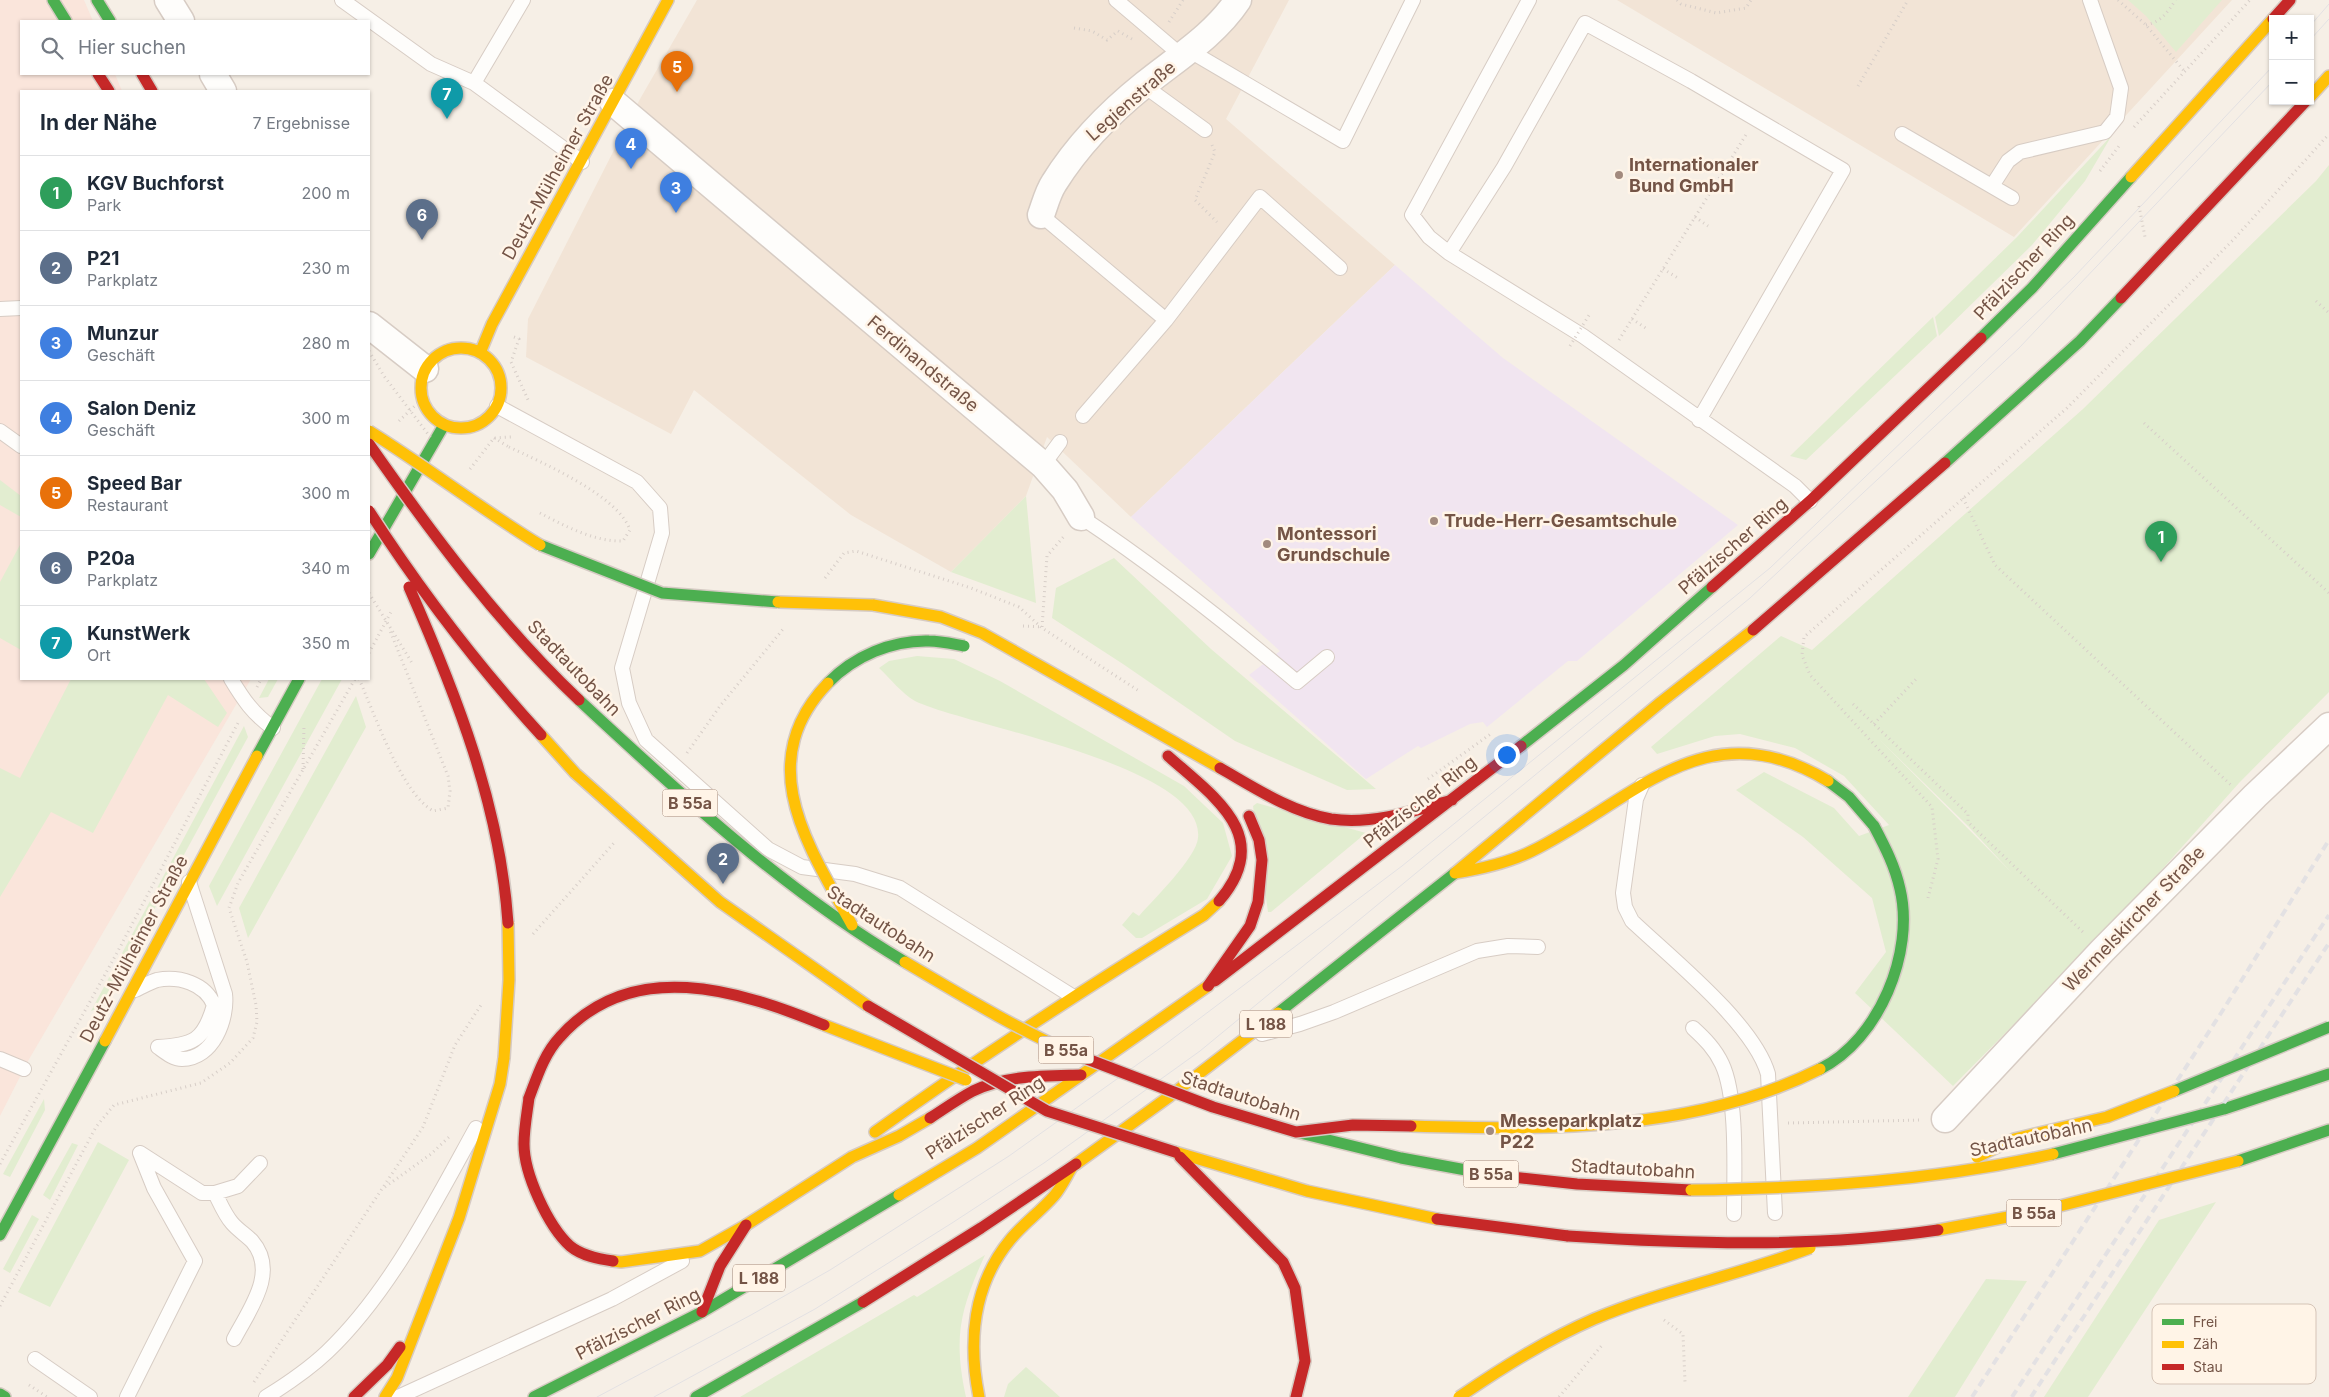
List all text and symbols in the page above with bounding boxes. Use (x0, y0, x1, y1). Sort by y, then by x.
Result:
map controls (2269, 15, 2314, 105)
button: + (2269, 15, 2314, 60)
search box (20, 20, 370, 75)
icon: search (38, 34, 66, 62)
text: Hier suchen (78, 36, 186, 59)
pin: 5 (661, 51, 693, 92)
street label: Legienstraße (1082, 56, 1179, 145)
button: − (2269, 60, 2314, 105)
street label: Deutz-Mülheimer Straße (498, 70, 617, 263)
pin: 7 (431, 78, 463, 119)
text: In der Nähe (40, 110, 157, 135)
text: 7 Ergebnisse (253, 113, 350, 133)
pin: 4 (615, 128, 647, 169)
place label: Internationaler Bund GmbH (1629, 154, 1759, 196)
marker: Internationaler Bund GmbH (1613, 169, 1625, 181)
text: KGV Buchforst (87, 172, 224, 195)
pin: 3 (660, 172, 692, 213)
text: 1 (53, 183, 59, 203)
text: 200 m (302, 183, 350, 203)
text: Park (87, 195, 121, 215)
pin: 6 (406, 199, 438, 240)
street label: Pfälzischer Ring (1969, 209, 2078, 324)
text: P21 (87, 247, 119, 270)
text: 2 (51, 258, 61, 278)
text: 230 m (302, 258, 350, 278)
text: Parkplatz (87, 270, 158, 290)
street label: Ferdinandstraße (864, 311, 983, 416)
text: Munzur (87, 322, 159, 345)
text: 3 (51, 333, 61, 353)
text: 280 m (302, 333, 350, 353)
text: Geschäft (87, 345, 155, 365)
text: Salon Deniz (87, 397, 197, 420)
text: 4 (51, 408, 61, 428)
text: 300 m (301, 408, 350, 428)
text: Geschäft (87, 420, 155, 440)
text: Speed Bar (87, 472, 182, 495)
text: 5 (51, 483, 61, 503)
text: 300 m (301, 483, 350, 503)
street label: Pfälzischer Ring (1674, 493, 1791, 598)
text: Restaurant (87, 495, 168, 515)
place label: Trude-Herr-Gesamtschule (1444, 510, 1677, 531)
marker: Trude-Herr-Gesamtschule (1428, 515, 1440, 527)
pin: 1 (2145, 521, 2177, 562)
place label: Montessori Grundschule (1277, 523, 1391, 565)
marker: Montessori Grundschule (1261, 538, 1273, 550)
text: P20a (87, 547, 135, 570)
text: 6 (51, 558, 61, 578)
text: 340 m (301, 558, 350, 578)
text: Parkplatz (87, 570, 158, 590)
street label: Stadtautobahn (523, 615, 625, 720)
text: KunstWerk (87, 622, 190, 645)
text: 7 (51, 633, 61, 653)
text: 350 m (302, 633, 350, 653)
text: Ort (87, 645, 111, 665)
your location (1494, 742, 1520, 768)
street label: Pfälzischer Ring (1359, 751, 1480, 852)
road number: B 55a (662, 790, 718, 816)
street label: Wermelskircher Straße (2059, 841, 2209, 996)
pin: 2 (707, 843, 739, 884)
street label: Deutz-Mülheimer Straße (75, 852, 192, 1046)
street label: Stadtautobahn (823, 881, 939, 966)
road number: L 188 (1240, 1011, 1292, 1038)
road number: B 55a (1038, 1036, 1094, 1064)
street label: Stadtautobahn (1179, 1066, 1304, 1125)
street label: Pfälzischer Ring (922, 1071, 1048, 1164)
place label: Messeparkplatz P22 (1500, 1110, 1642, 1152)
street label: Stadtautobahn (1968, 1114, 2094, 1161)
marker: Messeparkplatz P22 (1484, 1125, 1496, 1137)
street label: Stadtautobahn (1570, 1155, 1696, 1182)
road number: B 55a (1464, 1160, 1518, 1188)
road number: B 55a (2006, 1200, 2062, 1226)
road number: L 188 (733, 1264, 785, 1292)
street label: Pfälzischer Ring (572, 1283, 704, 1364)
legend (2152, 1304, 2316, 1384)
text: Frei (2193, 1313, 2217, 1330)
text: Zäh (2193, 1335, 2218, 1352)
text: Stau (2193, 1358, 2223, 1375)

